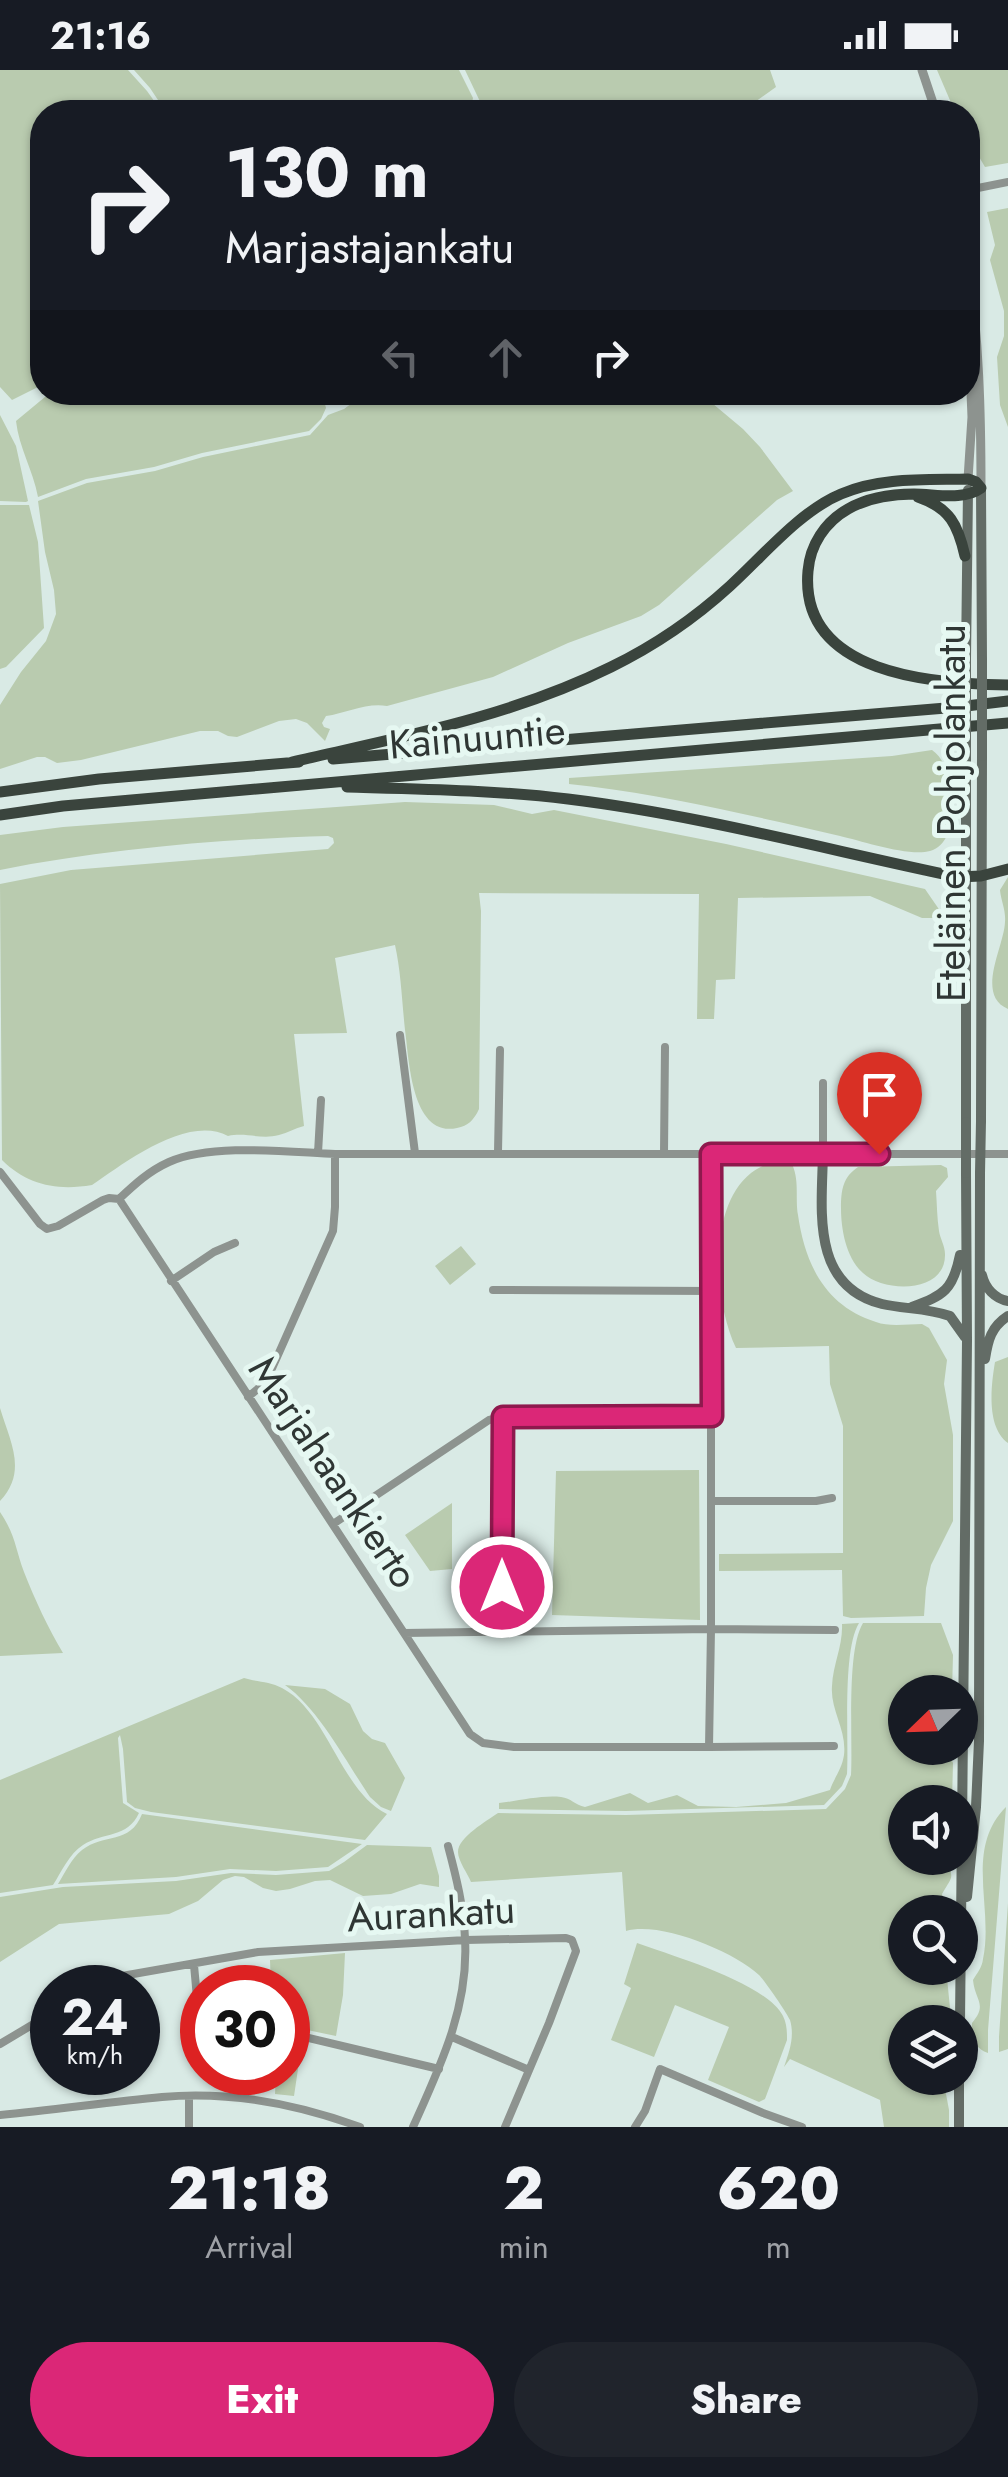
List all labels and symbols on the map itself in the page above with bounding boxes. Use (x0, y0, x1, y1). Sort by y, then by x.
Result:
street label: Eteläinen Pohjolankatu (922, 624, 980, 1002)
street label: Kainuuntie (386, 700, 568, 774)
pin (837, 1052, 922, 1155)
street label: Marjahaankierto (235, 1344, 433, 1600)
position arrow (450, 1535, 554, 1639)
north arrow (888, 1675, 978, 1765)
street label: Aurankatu (346, 1880, 516, 1946)
speed limit sign: 30 (180, 1965, 310, 2095)

